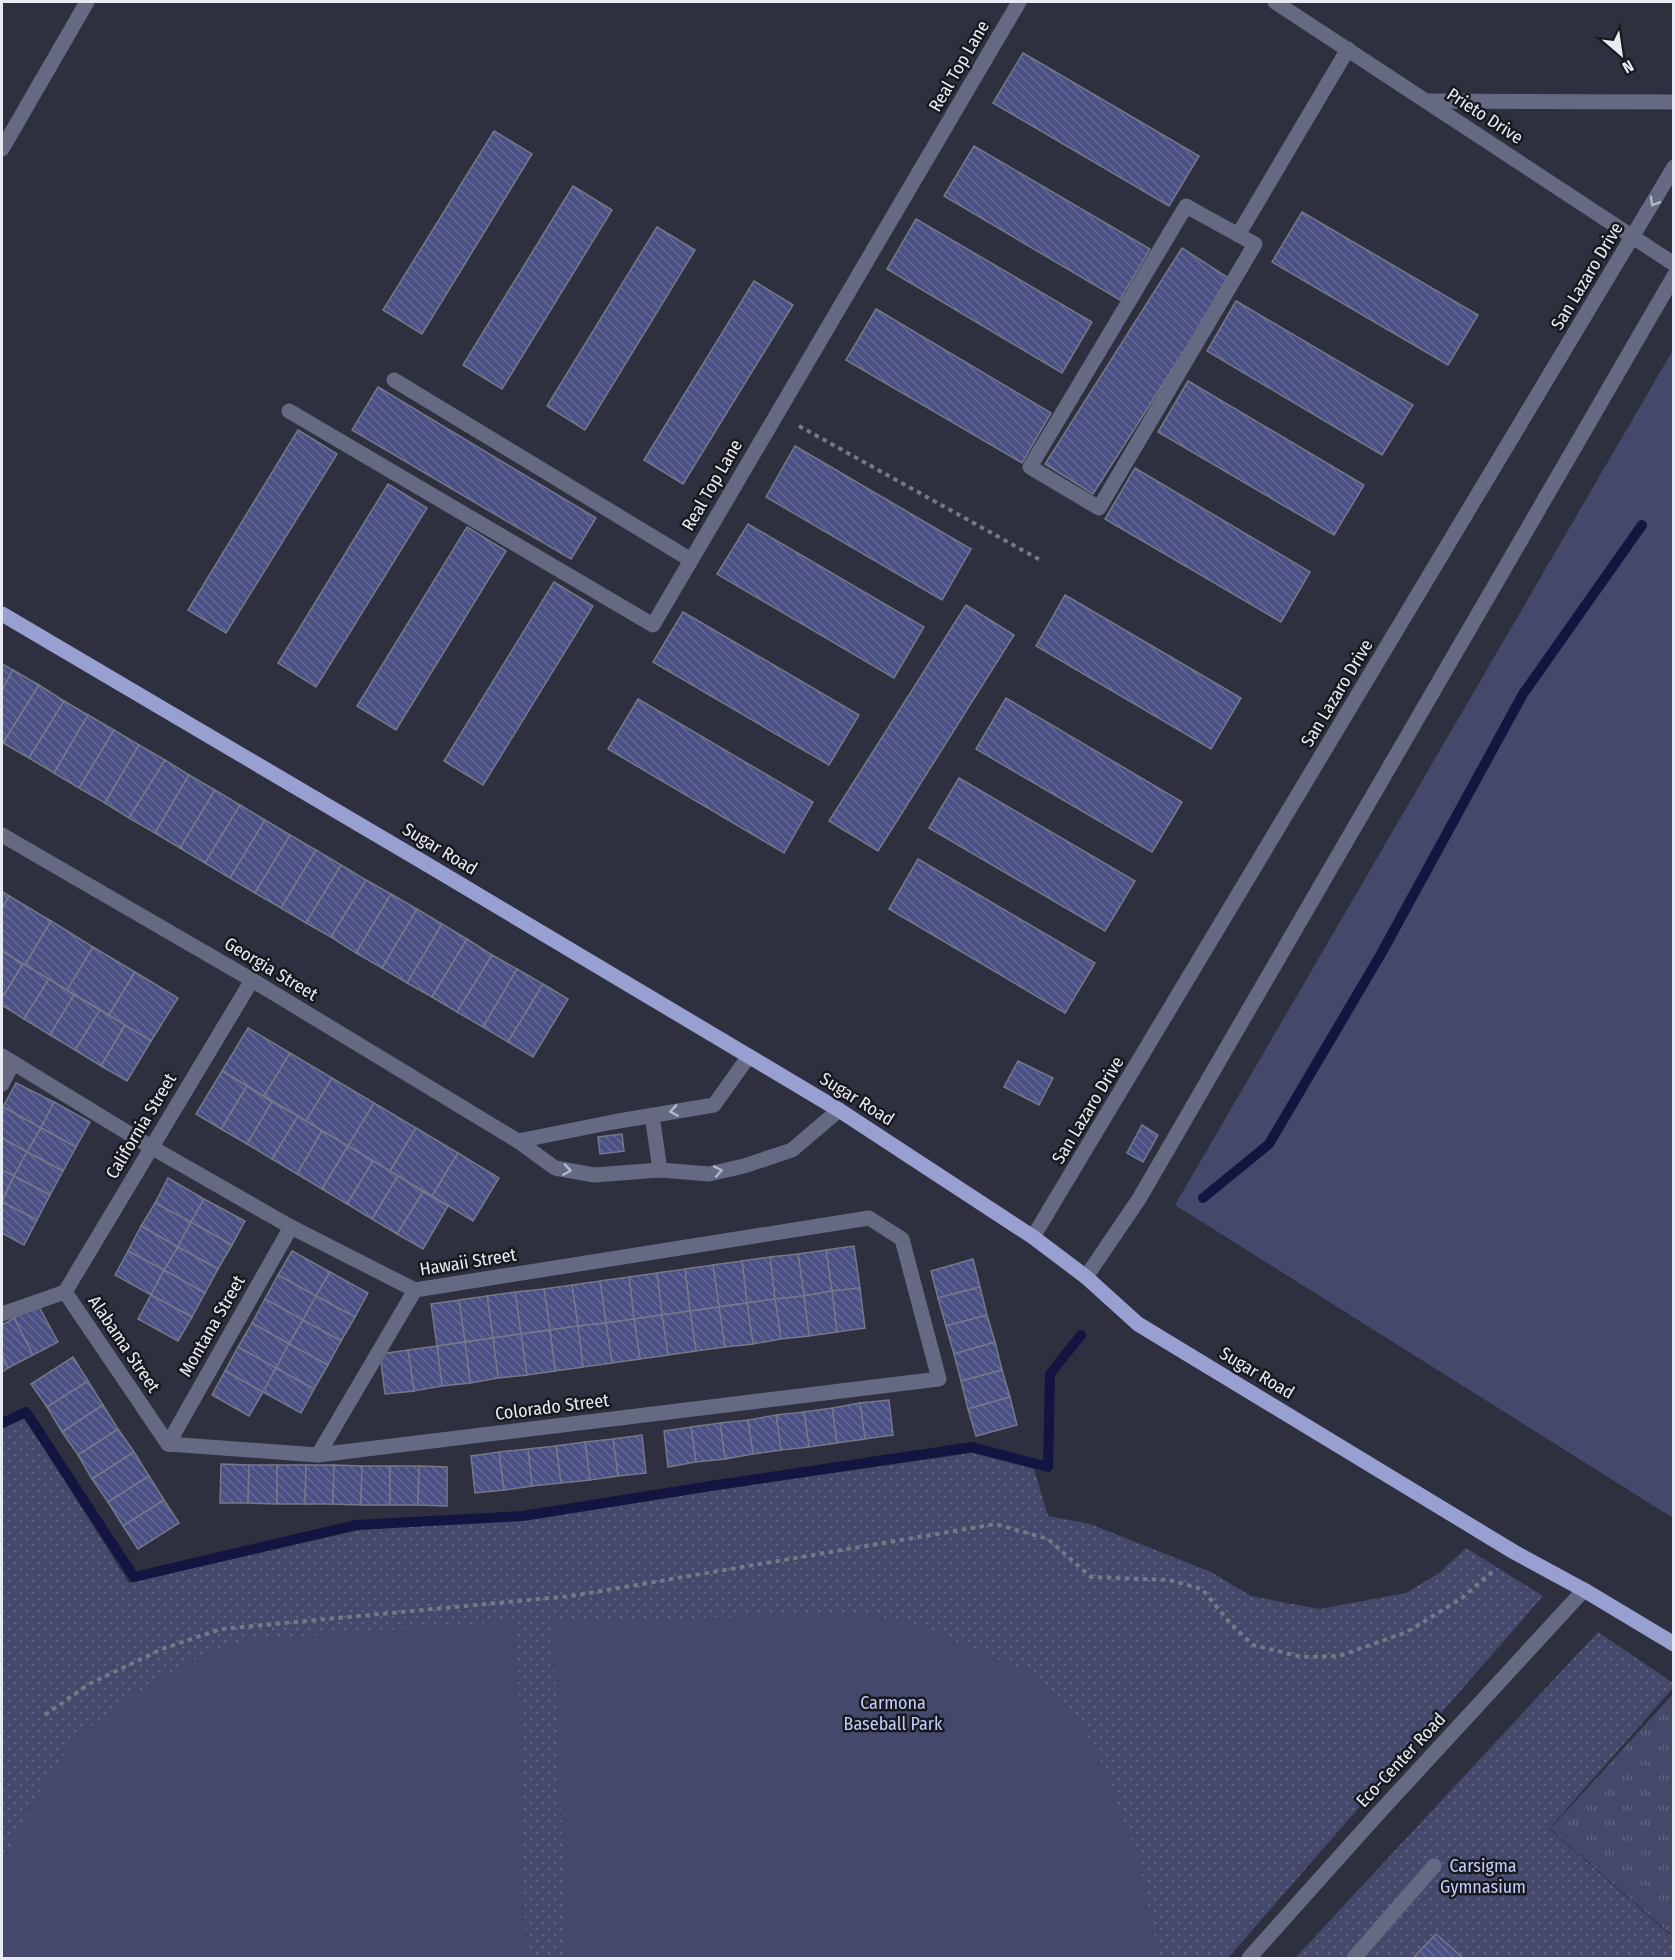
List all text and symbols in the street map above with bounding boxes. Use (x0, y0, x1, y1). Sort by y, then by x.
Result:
street label: Real Top Lane (924, 16, 994, 115)
north arrow (1591, 24, 1651, 84)
text: N (1619, 56, 1637, 77)
street label: Prieto Drive (1443, 83, 1527, 149)
one-way arrow (1649, 196, 1661, 206)
street label: San Lazaro Drive (1546, 218, 1628, 334)
street label: Real Top Lane (677, 435, 747, 534)
street label: San Lazaro Drive (1296, 635, 1378, 751)
street label: Sugar Road (399, 818, 481, 880)
street label: Georgia Street (220, 933, 322, 1006)
street label: San Lazaro Drive (1047, 1052, 1129, 1168)
street label: Sugar Road (816, 1068, 898, 1130)
street label: California Street (101, 1069, 181, 1183)
one-way arrow (669, 1105, 679, 1117)
one-way arrow (562, 1164, 571, 1176)
one-way arrow (714, 1166, 723, 1178)
street label: Hawaii Street (418, 1243, 518, 1280)
street label: Montana Street (174, 1271, 250, 1380)
street label: Alabama Street (83, 1291, 165, 1397)
street label: Sugar Road (1216, 1342, 1298, 1404)
street label: Colorado Street (494, 1389, 610, 1425)
park label: Carmona Baseball Park (844, 1692, 943, 1735)
street label: Eco-Center Road (1352, 1708, 1450, 1812)
park label: Carsigma Gymnasium (1440, 1855, 1526, 1898)

